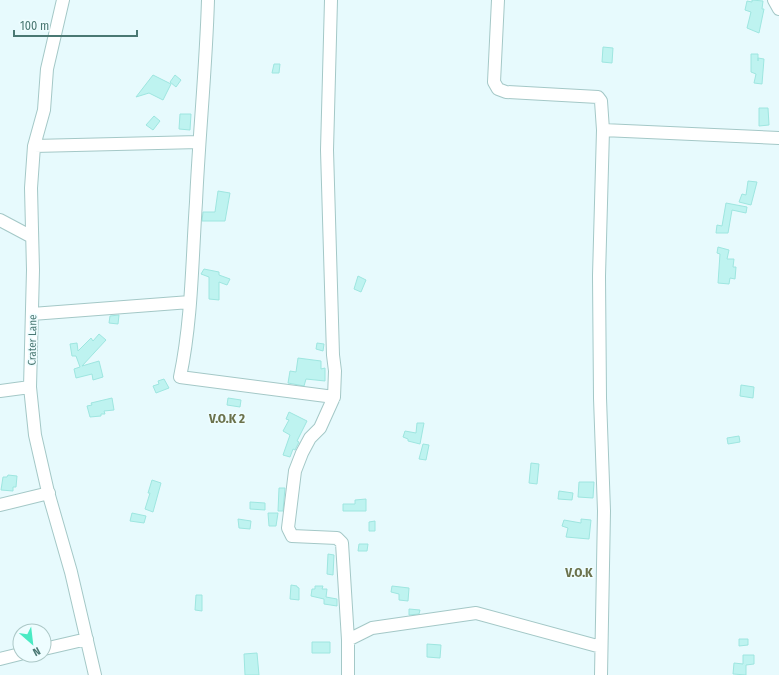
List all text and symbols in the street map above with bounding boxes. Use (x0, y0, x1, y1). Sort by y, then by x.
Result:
scale bar (14, 12, 137, 38)
text: 100 m (20, 19, 49, 33)
street label: Crater Lane (26, 314, 39, 366)
district label: V.O.K 2 (208, 411, 245, 426)
district label: V.O.K (564, 565, 593, 580)
north arrow (12, 623, 52, 663)
text: N (30, 644, 42, 659)

